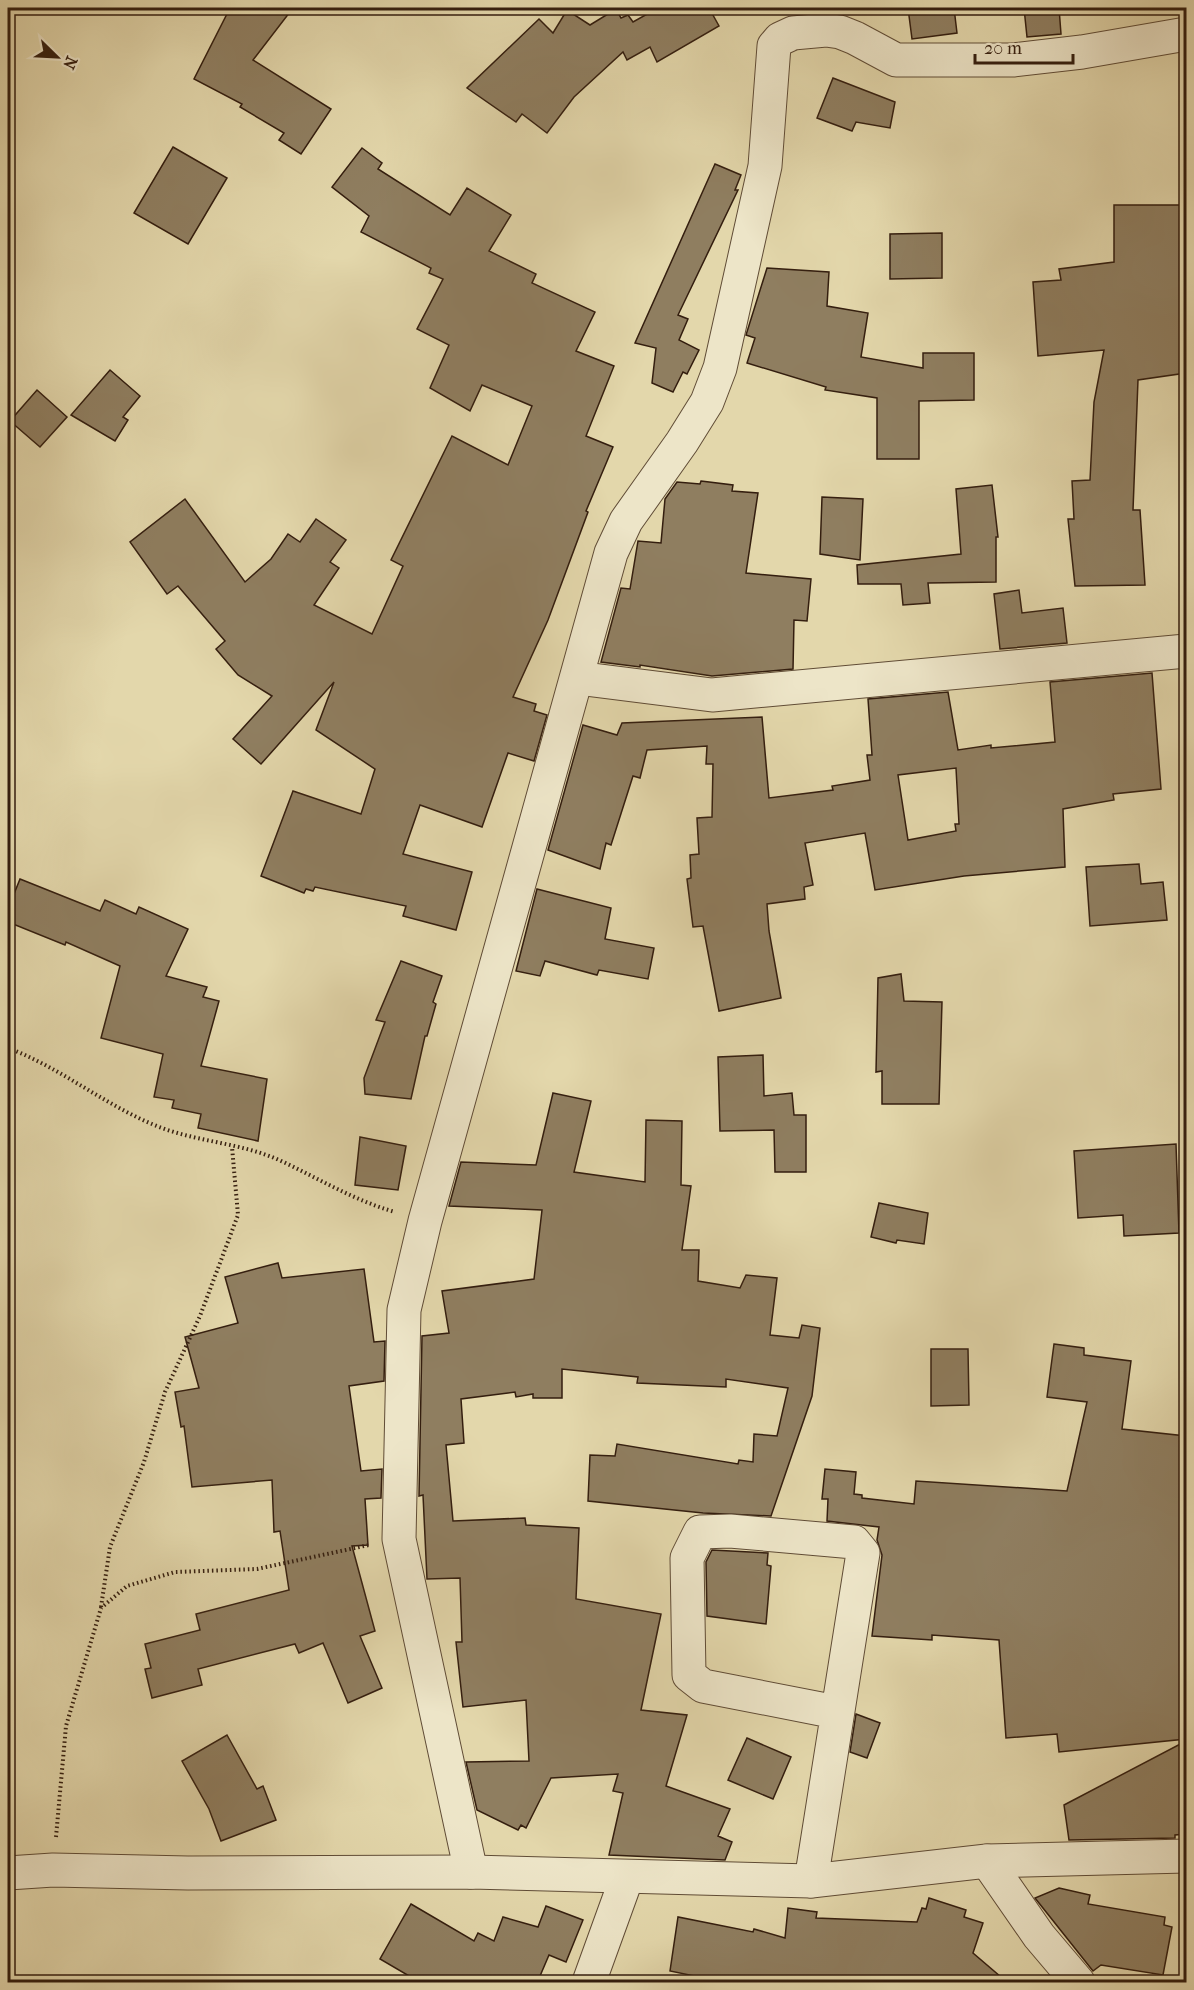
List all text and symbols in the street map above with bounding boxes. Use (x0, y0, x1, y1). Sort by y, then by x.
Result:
north arrow (27, 27, 87, 87)
scale bar (975, 27, 1072, 65)
text: 20 m (984, 38, 1022, 59)
text: N (59, 53, 81, 73)

